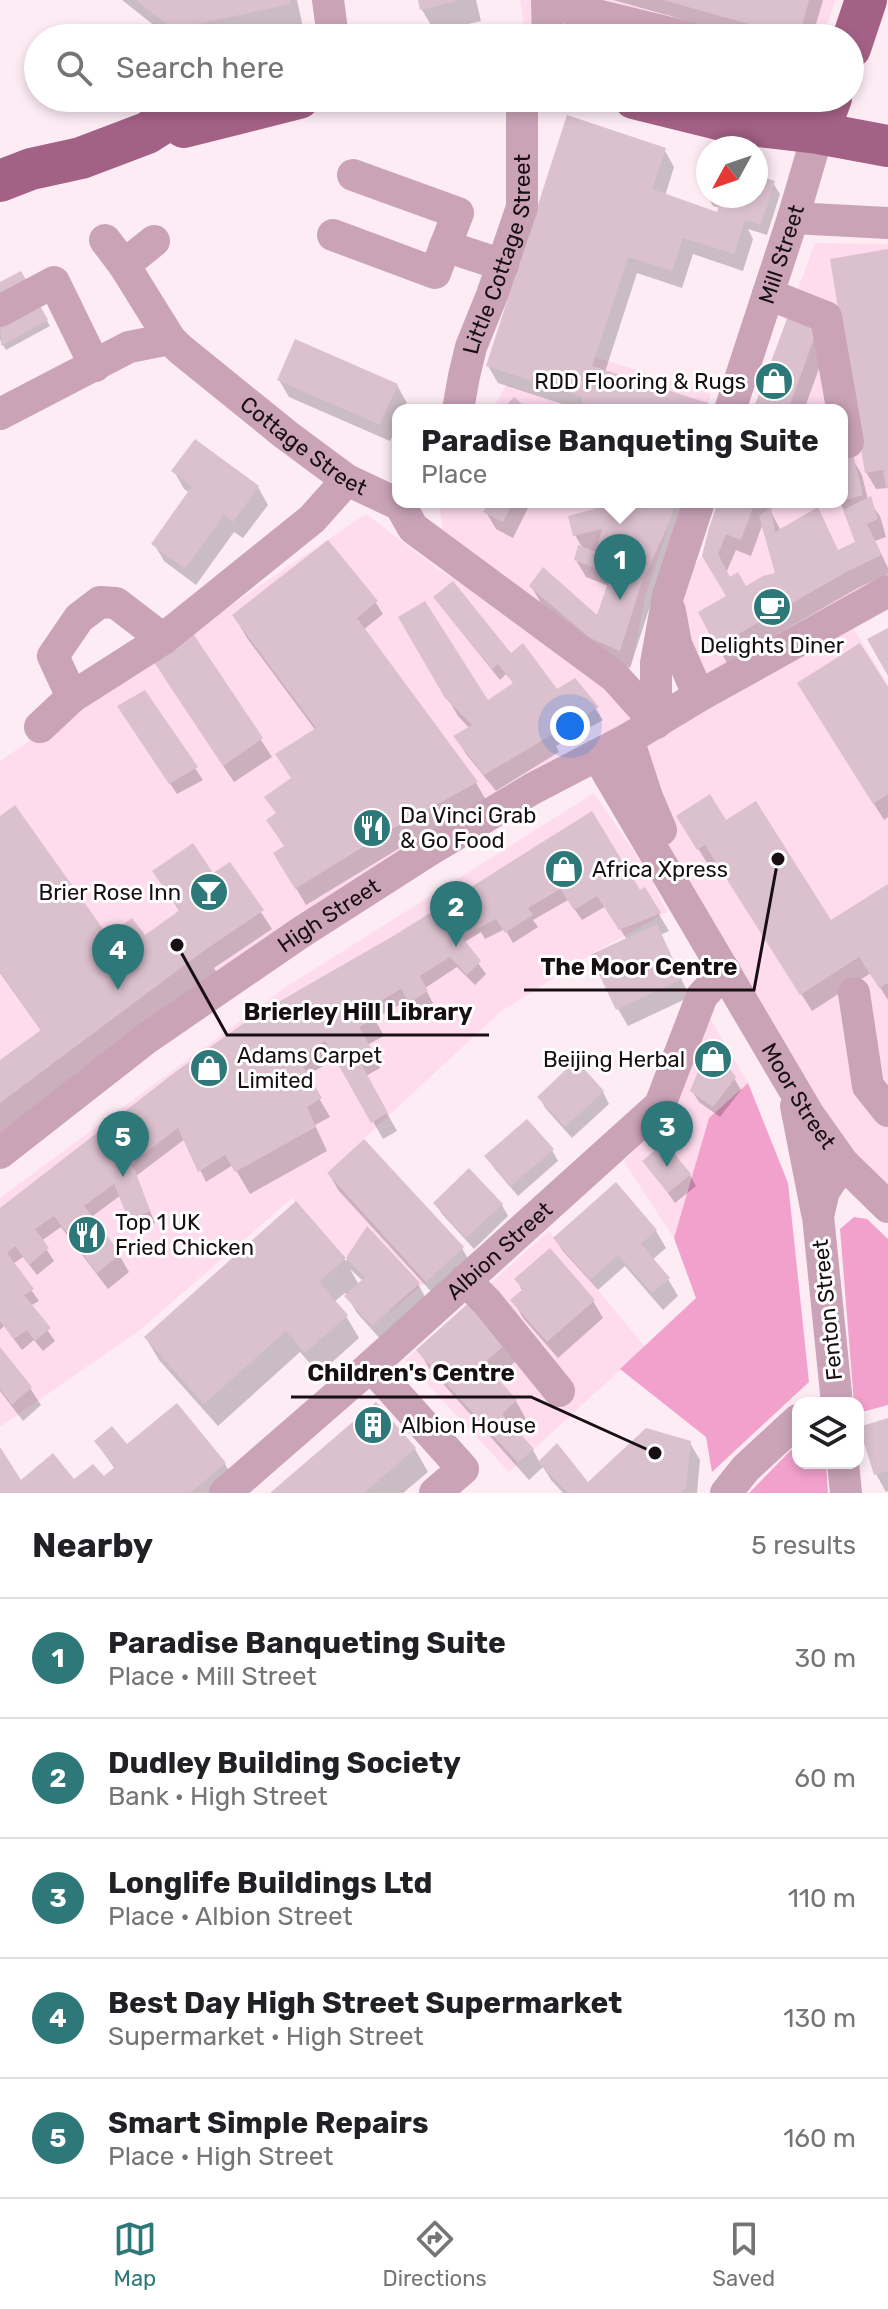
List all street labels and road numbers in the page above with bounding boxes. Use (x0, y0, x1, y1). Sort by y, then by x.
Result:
street label: Little Cottage Street (457, 153, 536, 357)
street label: Mill Street (753, 201, 810, 307)
street label: Cottage Street (235, 390, 371, 502)
street label: High Street (272, 872, 385, 958)
street label: Moor Street (756, 1038, 842, 1154)
street label: Albion Street (441, 1196, 558, 1306)
street label: Fenton Street (807, 1238, 848, 1382)

